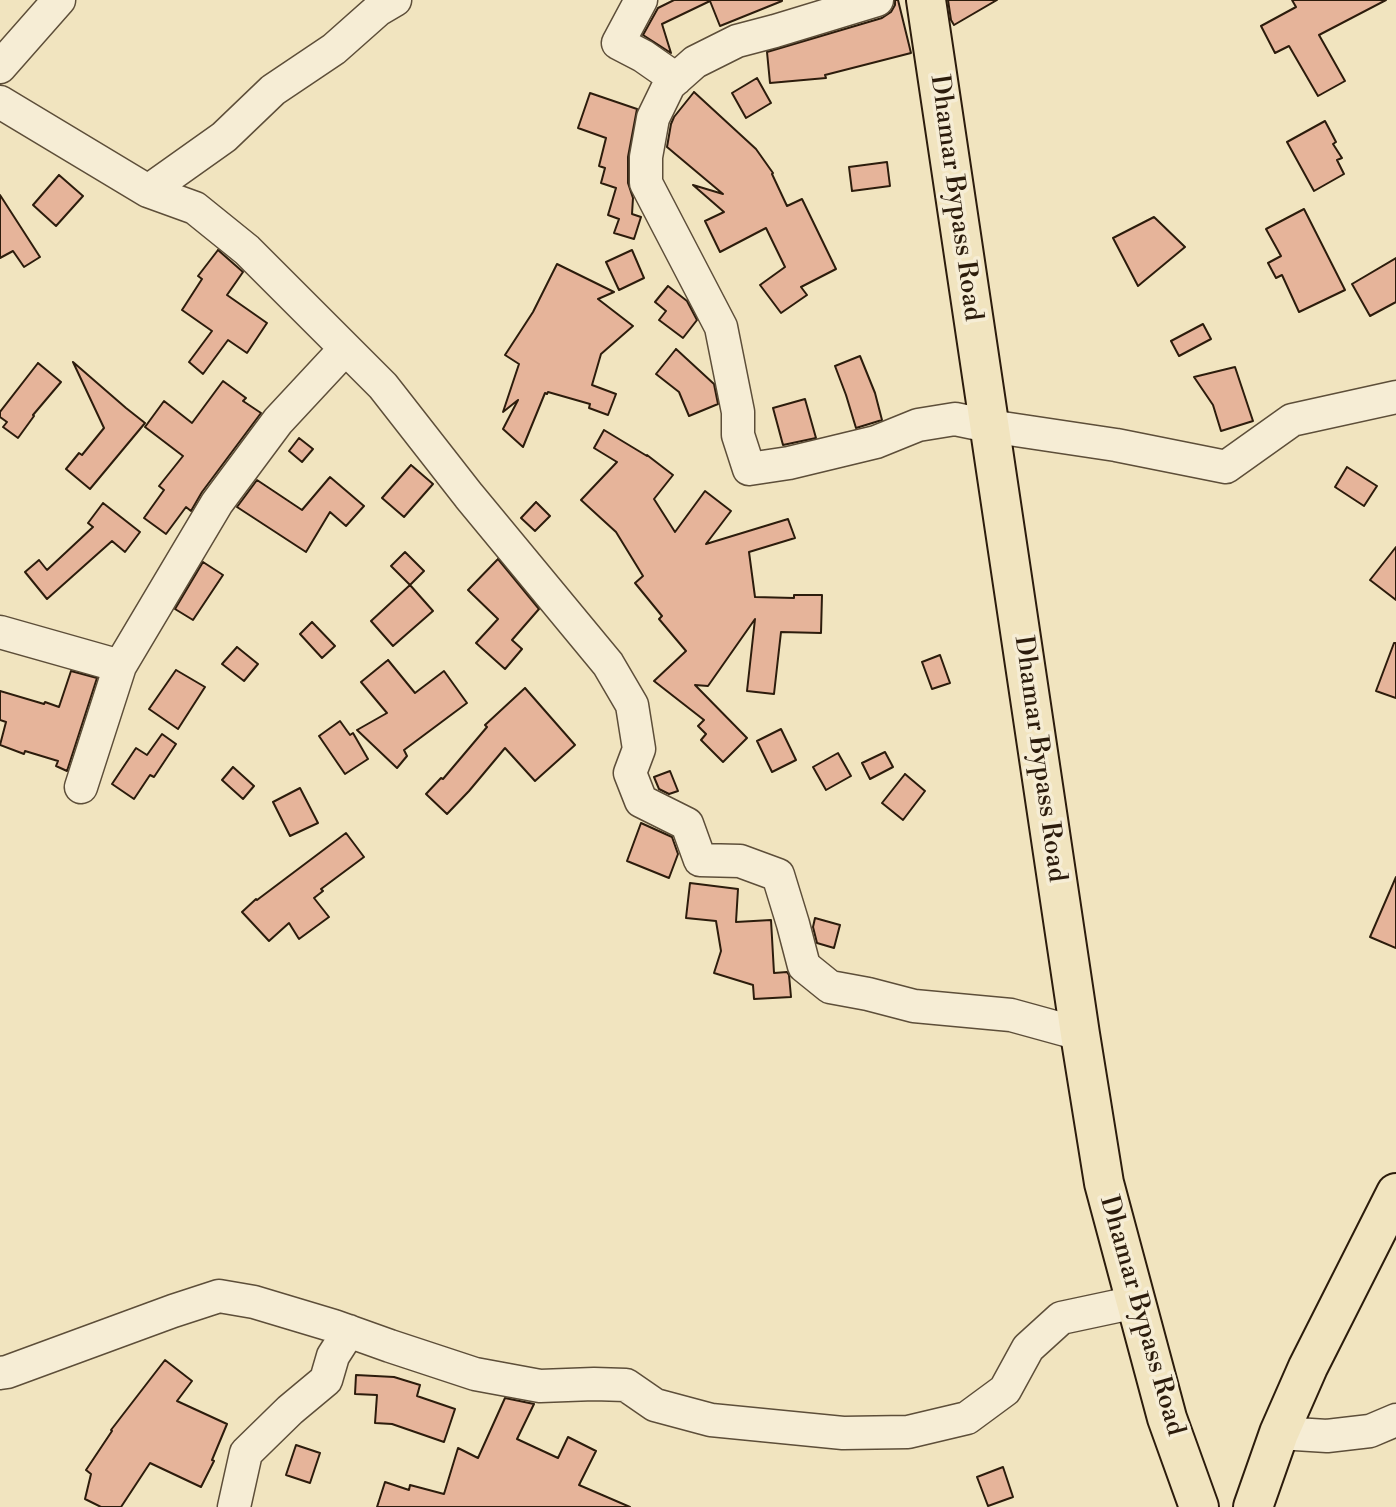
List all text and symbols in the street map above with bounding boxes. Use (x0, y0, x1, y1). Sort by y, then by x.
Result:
street label: Dhamar Bypass Road (922, 73, 988, 323)
street label: Dhamar Bypass Road (1006, 634, 1072, 884)
street label: Dhamar Bypass Road (1092, 1192, 1190, 1440)

